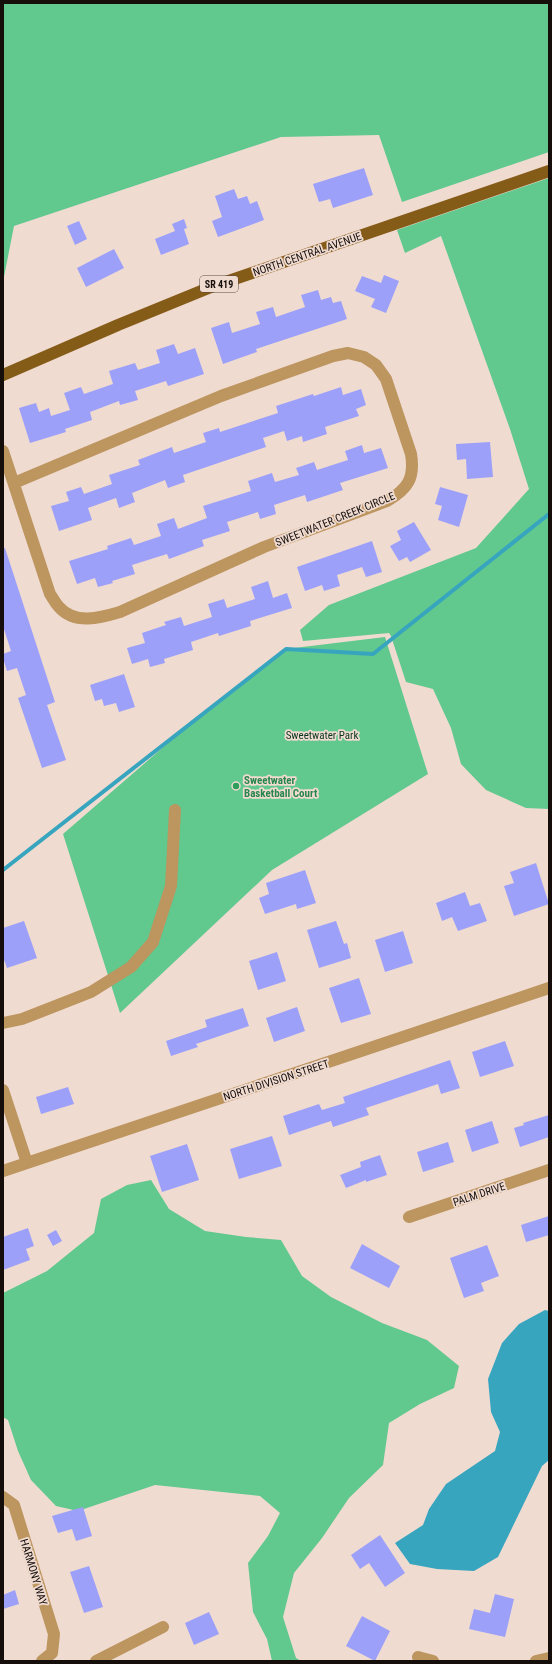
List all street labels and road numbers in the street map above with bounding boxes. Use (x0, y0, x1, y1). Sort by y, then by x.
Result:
street label: NORTH CENTRAL AVENUE (251, 230, 364, 279)
road number: SR 419 (200, 276, 238, 292)
street label: SWEETWATER CREEK CIRCLE (274, 489, 397, 549)
street label: NORTH DIVISION STREET (222, 1057, 331, 1104)
street label: PALM DRIVE (451, 1180, 507, 1209)
street label: HARMONY WAY (17, 1537, 50, 1607)

